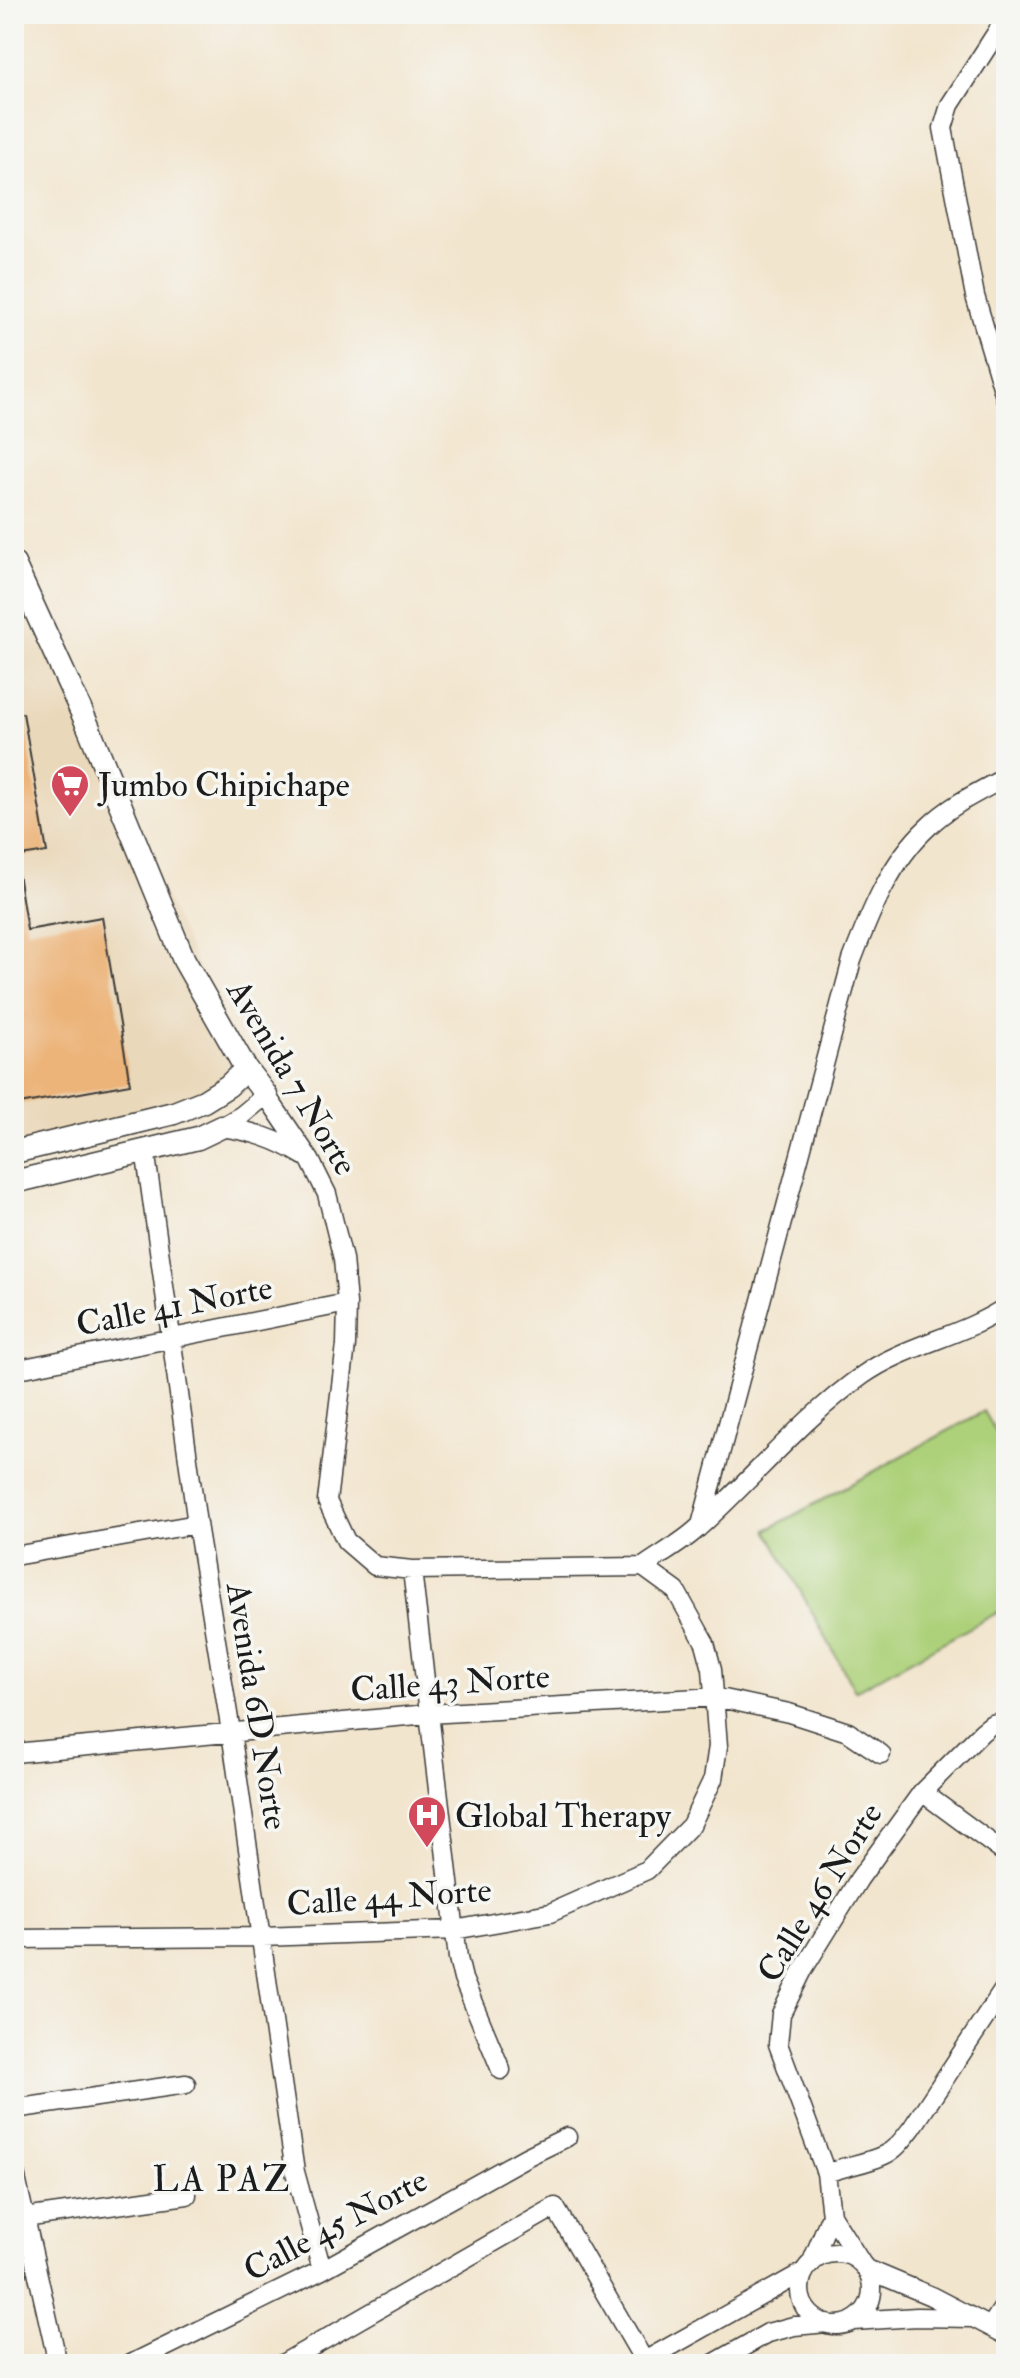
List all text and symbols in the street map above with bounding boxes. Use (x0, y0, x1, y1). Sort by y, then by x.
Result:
supermarket icon: Jumbo Chipichape (49, 763, 91, 818)
place label: Jumbo Chipichape (97, 764, 350, 807)
street label: Avenida 7 Norte (216, 971, 367, 1183)
street label: Calle 41 Norte (73, 1266, 276, 1347)
street label: Avenida 6D Norte (216, 1579, 297, 1833)
street label: Calle 43 Norte (349, 1655, 551, 1712)
hospital icon: Global Therapy (406, 1794, 448, 1849)
place label: Global Therapy (455, 1795, 672, 1838)
street label: Calle 46 Norte (748, 1795, 893, 1991)
street label: Calle 44 Norte (285, 1869, 493, 1926)
district label: LA PAZ (152, 2157, 292, 2202)
street label: Calle 45 Norte (237, 2159, 435, 2292)

